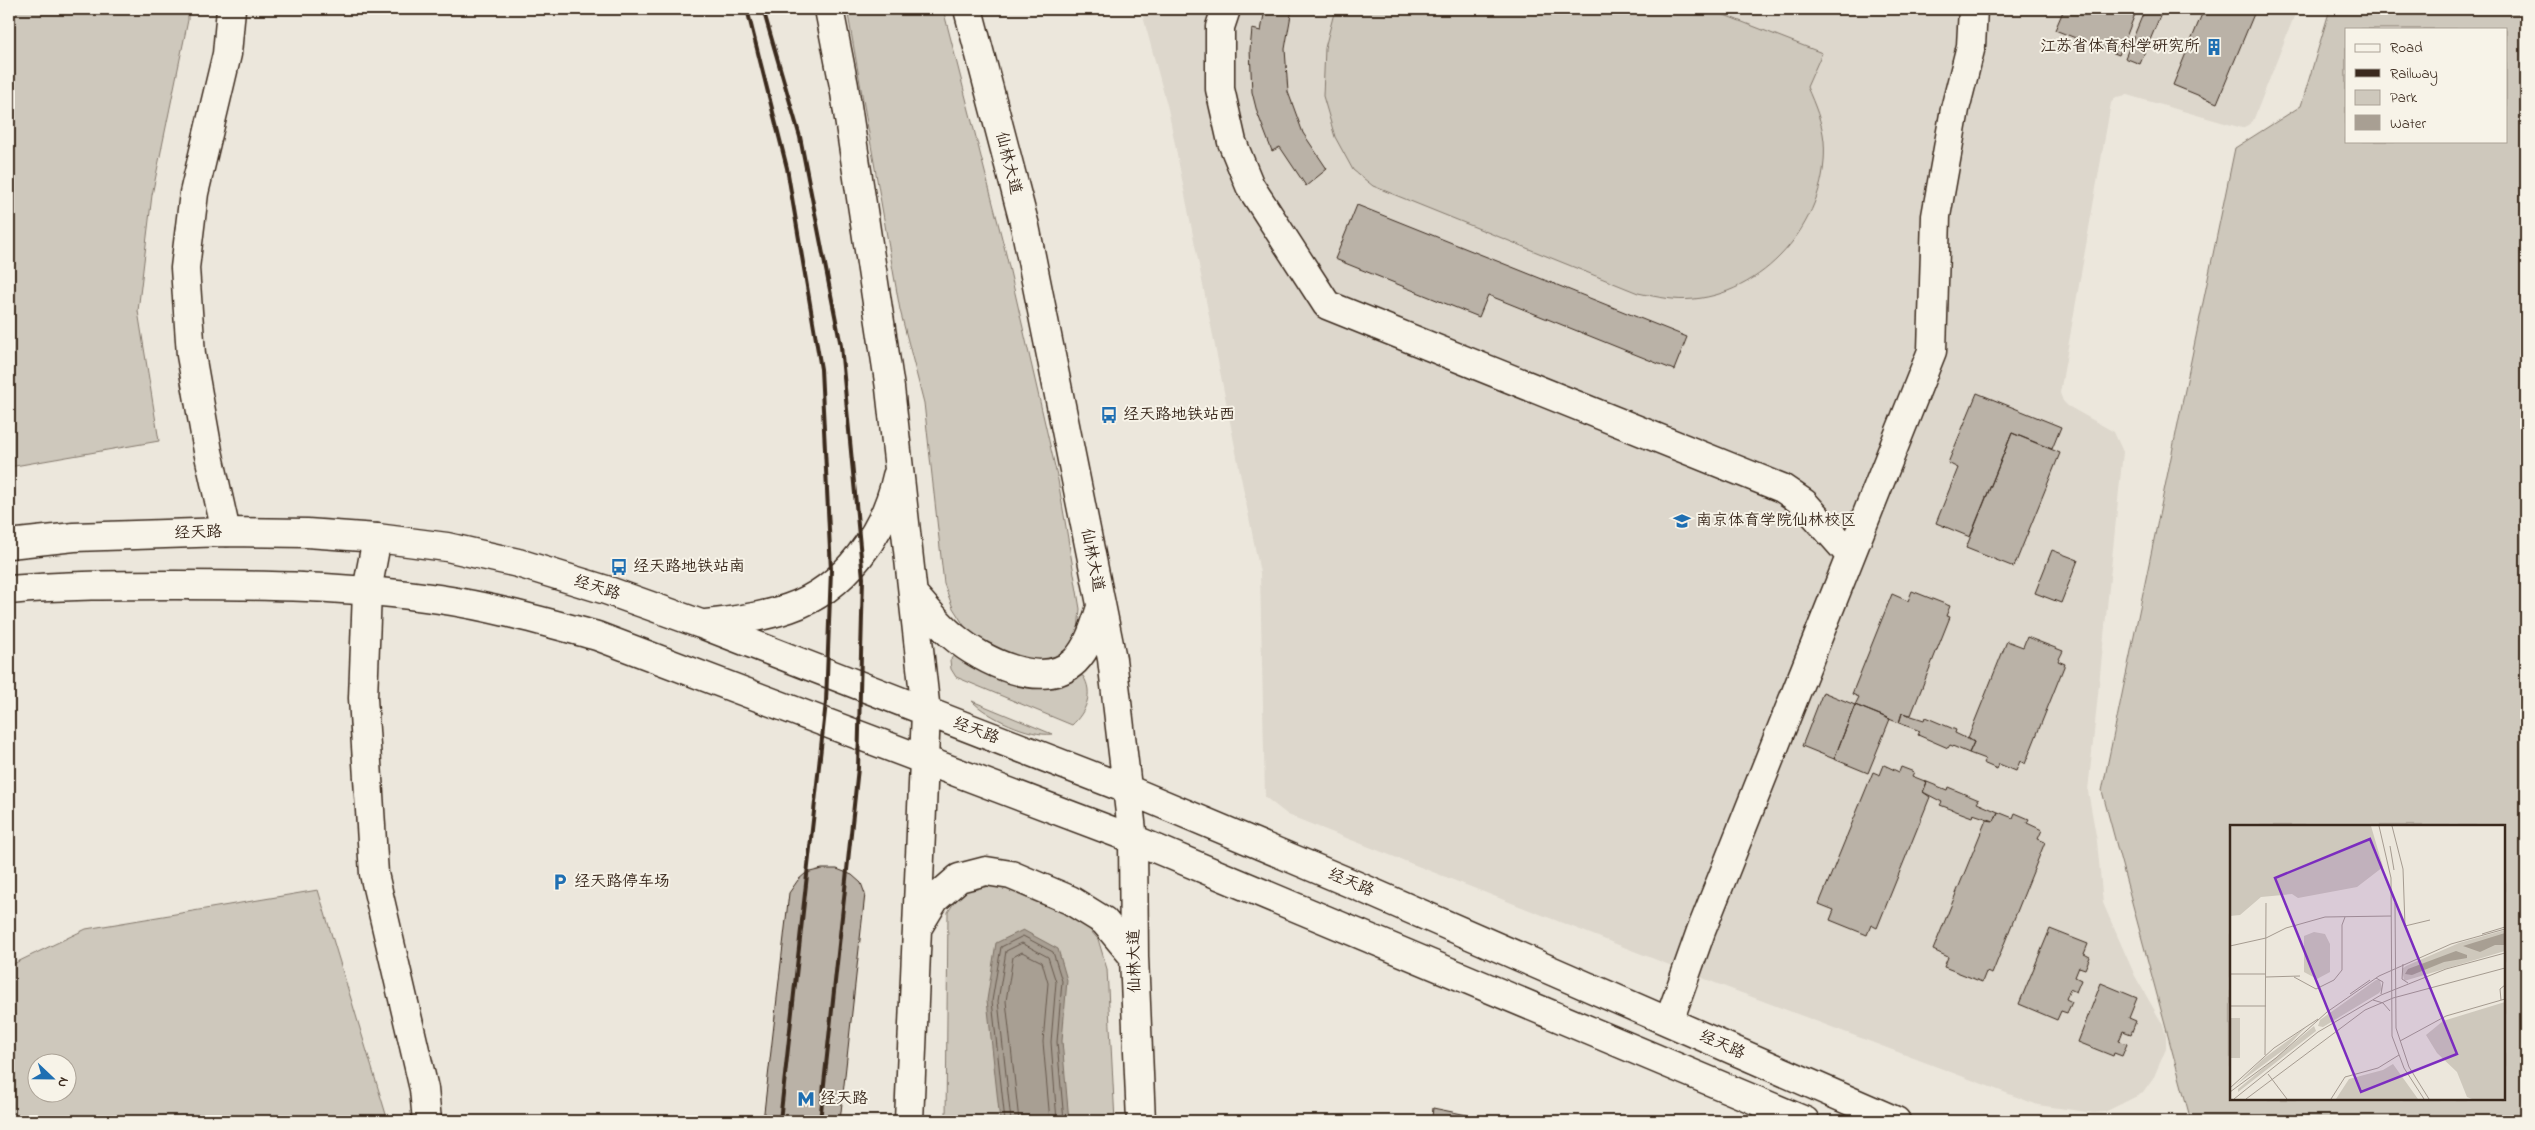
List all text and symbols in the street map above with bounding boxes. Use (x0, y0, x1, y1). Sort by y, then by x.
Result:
legend (2345, 28, 2508, 142)
place label: 江苏省体育科学研究所 (2040, 35, 2200, 59)
building icon: 江苏省体育科学研究所 (2204, 37, 2224, 57)
text: Road (2390, 37, 2423, 59)
text: Railway (2390, 63, 2438, 86)
text: Park (2390, 87, 2418, 109)
text: Water (2390, 113, 2426, 135)
street label: 仙林大道 (989, 129, 1027, 197)
place label: 经天路地铁站西 (1123, 403, 1235, 427)
bus stop icon: 经天路地铁站西 (1099, 405, 1119, 425)
place label: 南京体育学院仙林校区 (1696, 509, 1856, 533)
school or university icon: 南京体育学院仙林校区 (1672, 511, 1692, 531)
street label: 经天路 (174, 520, 222, 546)
street label: 仙林大道 (1074, 526, 1110, 594)
place label: 经天路地铁站南 (633, 555, 745, 579)
bus stop icon: 经天路地铁站南 (609, 557, 629, 577)
street label: 经天路 (570, 569, 624, 607)
street label: 经天路 (949, 711, 1003, 751)
inset map (2230, 825, 2505, 1100)
street label: 经天路 (1324, 863, 1378, 903)
place label: 经天路停车场 (574, 870, 670, 894)
parking icon: 经天路停车场 (550, 872, 570, 892)
street label: 仙林大道 (1122, 929, 1148, 993)
street label: 经天路 (1695, 1024, 1749, 1066)
north arrow (28, 1052, 78, 1102)
text: N (51, 1074, 74, 1091)
place label: 经天路 (820, 1087, 868, 1111)
metro station icon: 经天路 (796, 1089, 816, 1109)

